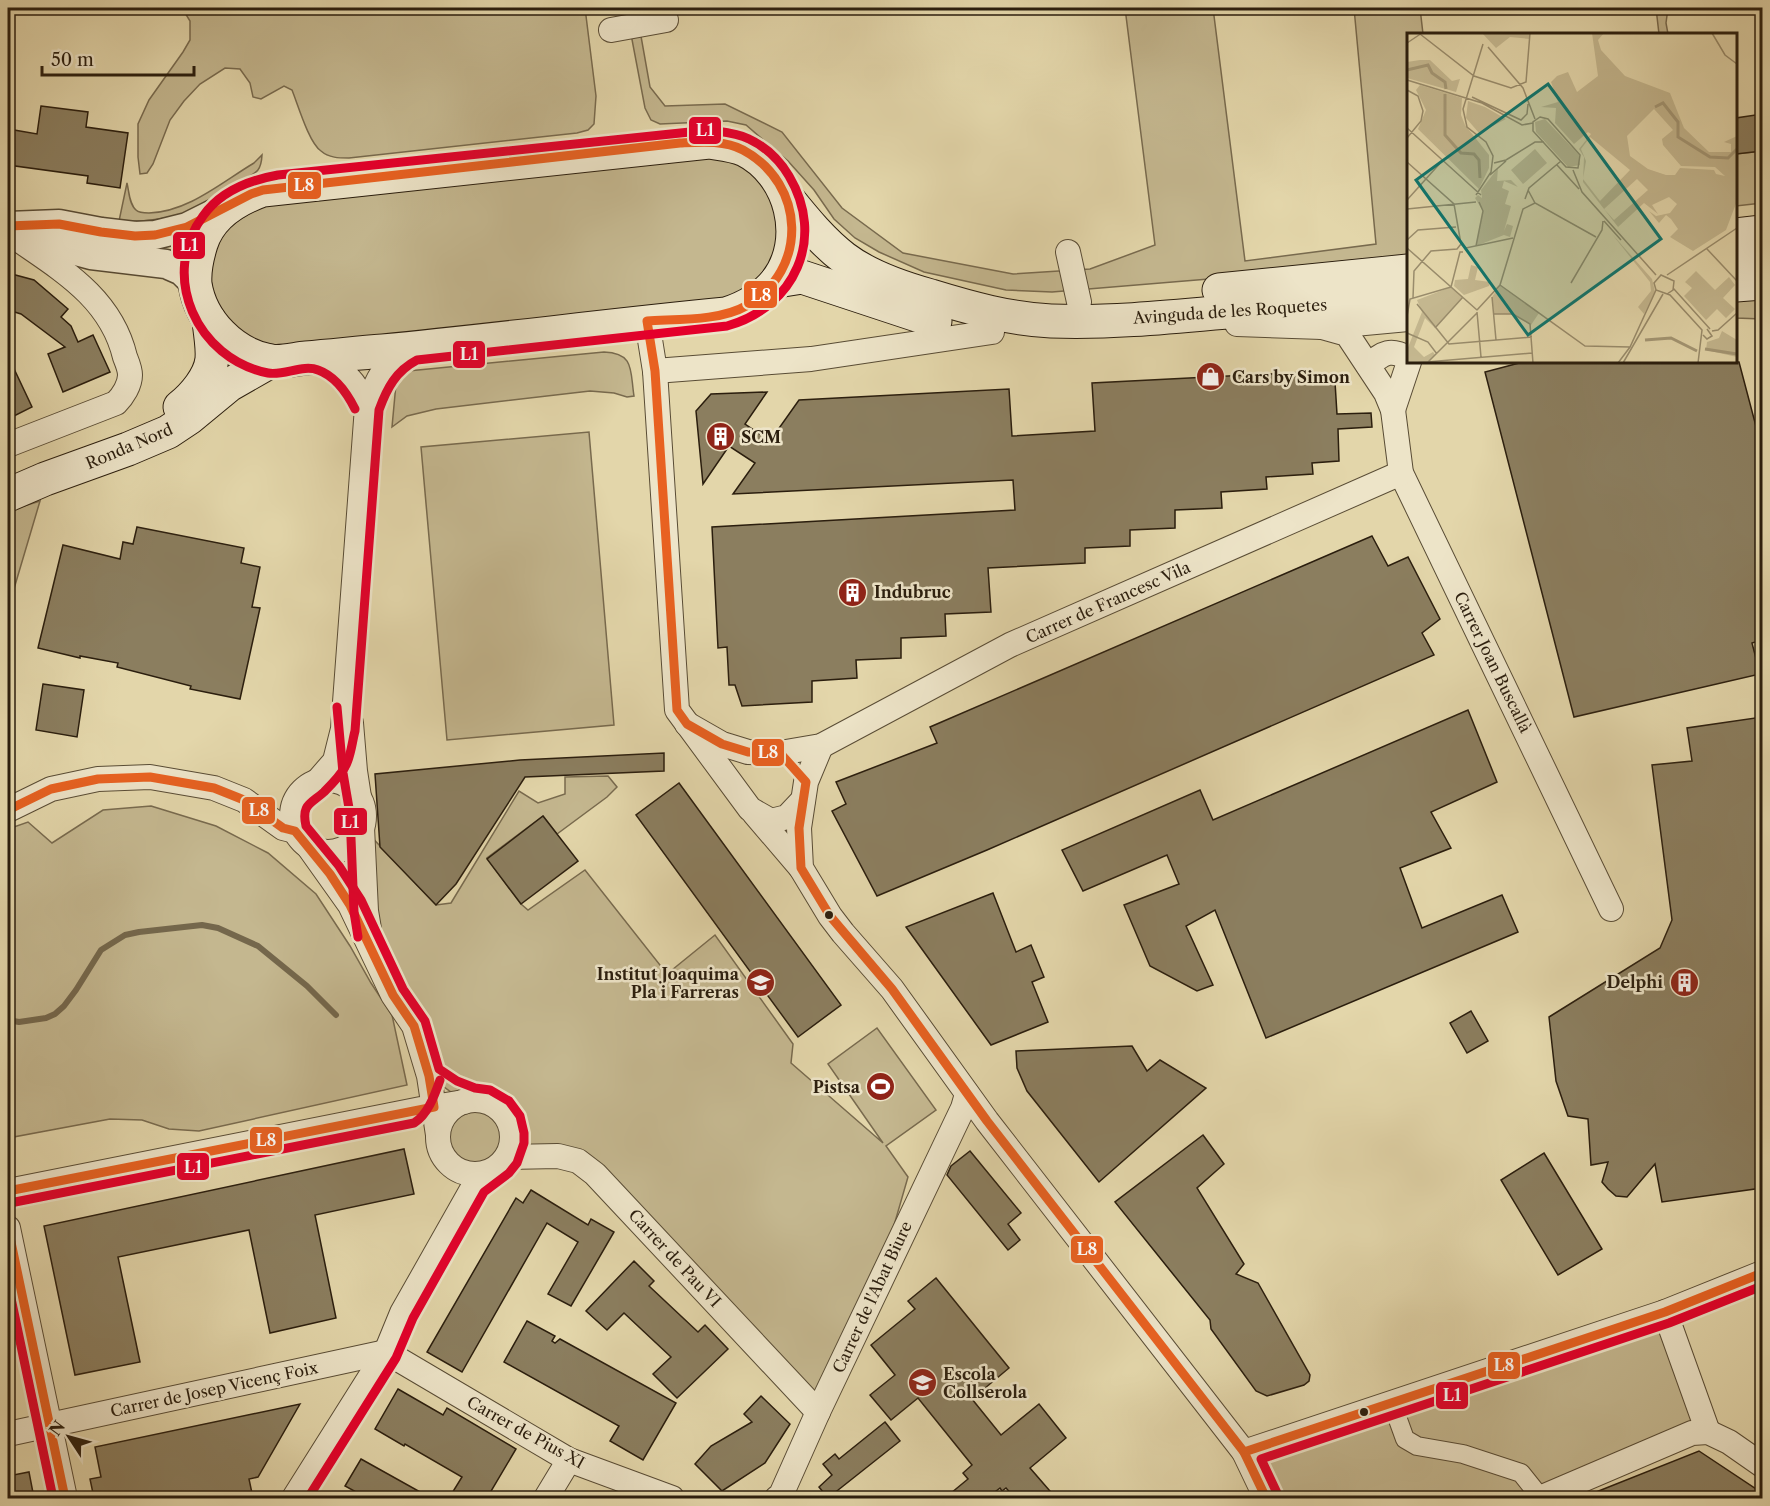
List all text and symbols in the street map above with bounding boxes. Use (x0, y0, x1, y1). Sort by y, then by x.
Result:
inset map (1407, 33, 1737, 363)
scale bar (42, 39, 194, 77)
text: 50 m (51, 49, 94, 71)
line badge: L1 (688, 116, 722, 145)
text: L1 (696, 120, 715, 140)
line badge: L8 (287, 171, 322, 200)
text: L8 (294, 175, 315, 195)
line badge: L1 (172, 231, 206, 260)
text: L1 (180, 235, 199, 255)
line badge: L8 (743, 280, 778, 309)
text: L8 (751, 285, 772, 305)
street label: Avinguda de les Roquetes (1131, 294, 1328, 328)
line badge: L1 (452, 340, 486, 369)
text: L1 (460, 344, 479, 364)
shop icon: Cars by Simon (1195, 361, 1227, 393)
place label: Cars by Simon (1232, 367, 1350, 387)
street label: Ronda Nord (82, 419, 176, 473)
building icon: SCM (704, 421, 736, 453)
place label: SCM (741, 427, 781, 447)
street label: Carrer de Francesc Vila (1023, 556, 1194, 647)
building icon: Indubruc (837, 576, 869, 608)
place label: Indubruc (874, 582, 951, 602)
street label: Carrer Joan Buscallà (1450, 588, 1536, 736)
line badge: L8 (751, 738, 785, 767)
text: L8 (758, 742, 779, 762)
line badge: L8 (241, 796, 276, 825)
text: L8 (249, 800, 270, 820)
line badge: L1 (333, 807, 368, 836)
text: L1 (341, 812, 360, 832)
unlabelled marker (823, 909, 835, 921)
place label: Institut Joaquima Pla i Farreras (597, 964, 740, 1002)
building icon: Delphi (1668, 966, 1700, 998)
school or university icon: Institut Joaquima Pla i Farreras (744, 967, 776, 999)
place label: Delphi (1607, 972, 1663, 992)
sports icon: Pistsa (865, 1071, 897, 1103)
place label: Pistsa (813, 1077, 861, 1097)
line badge: L8 (249, 1126, 283, 1154)
text: L8 (256, 1130, 277, 1150)
line badge: L1 (176, 1152, 210, 1181)
text: L1 (184, 1157, 203, 1177)
street label: Carrer de Pau VI (625, 1205, 725, 1311)
street label: Carrer de l'Abat Biure (828, 1218, 916, 1376)
line badge: L8 (1070, 1235, 1104, 1264)
text: L8 (1077, 1239, 1098, 1259)
line badge: L8 (1487, 1351, 1521, 1380)
text: L8 (1494, 1355, 1515, 1375)
street label: Carrer de Josep Vicenç Foix (108, 1357, 320, 1421)
place label: Escola Collserola (943, 1364, 1028, 1402)
school or university icon: Escola Collserola (906, 1367, 938, 1399)
line badge: L1 (1435, 1381, 1469, 1410)
text: L1 (1443, 1385, 1462, 1405)
street label: Carrer de Pius XI (464, 1391, 588, 1473)
unlabelled marker (1358, 1406, 1370, 1418)
north arrow (39, 1407, 99, 1467)
text: N (45, 1417, 69, 1440)

